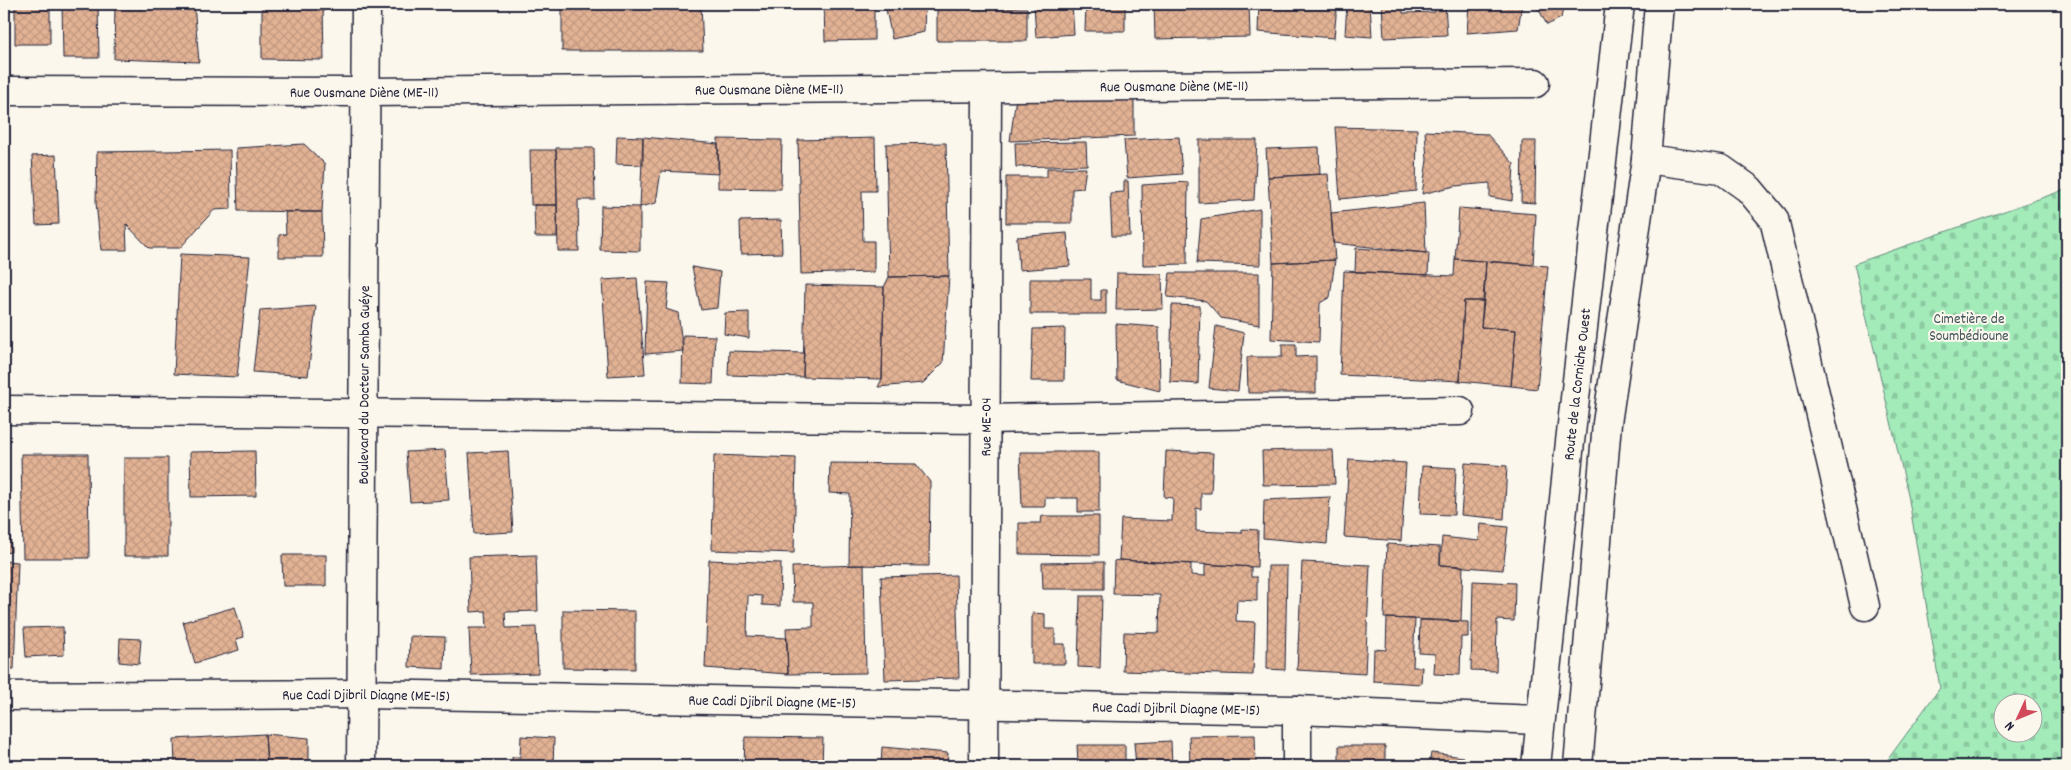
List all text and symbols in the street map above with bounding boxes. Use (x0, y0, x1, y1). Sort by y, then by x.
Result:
street label: Rue Ousmane Diène (ME-11) (1100, 76, 1248, 99)
street label: Rue Ousmane Diène (ME-11) (695, 79, 843, 102)
street label: Rue Ousmane Diène (ME-11) (290, 82, 438, 105)
street label: Boulevard du Docteur Samba Guéye (354, 285, 377, 485)
street label: Route de la Corniche Ouest (1559, 307, 1598, 462)
park label: Cimetière de Soumbédioune (1929, 309, 2009, 348)
street label: Rue ME-04 (976, 397, 999, 457)
street label: Rue Cadi Djibril Diagne (ME-15) (282, 685, 450, 709)
street label: Rue Cadi Djibril Diagne (ME-15) (688, 691, 856, 715)
north arrow (1994, 692, 2044, 742)
street label: Rue Cadi Djibril Diagne (ME-15) (1092, 697, 1260, 722)
text: N (2000, 716, 2020, 735)

